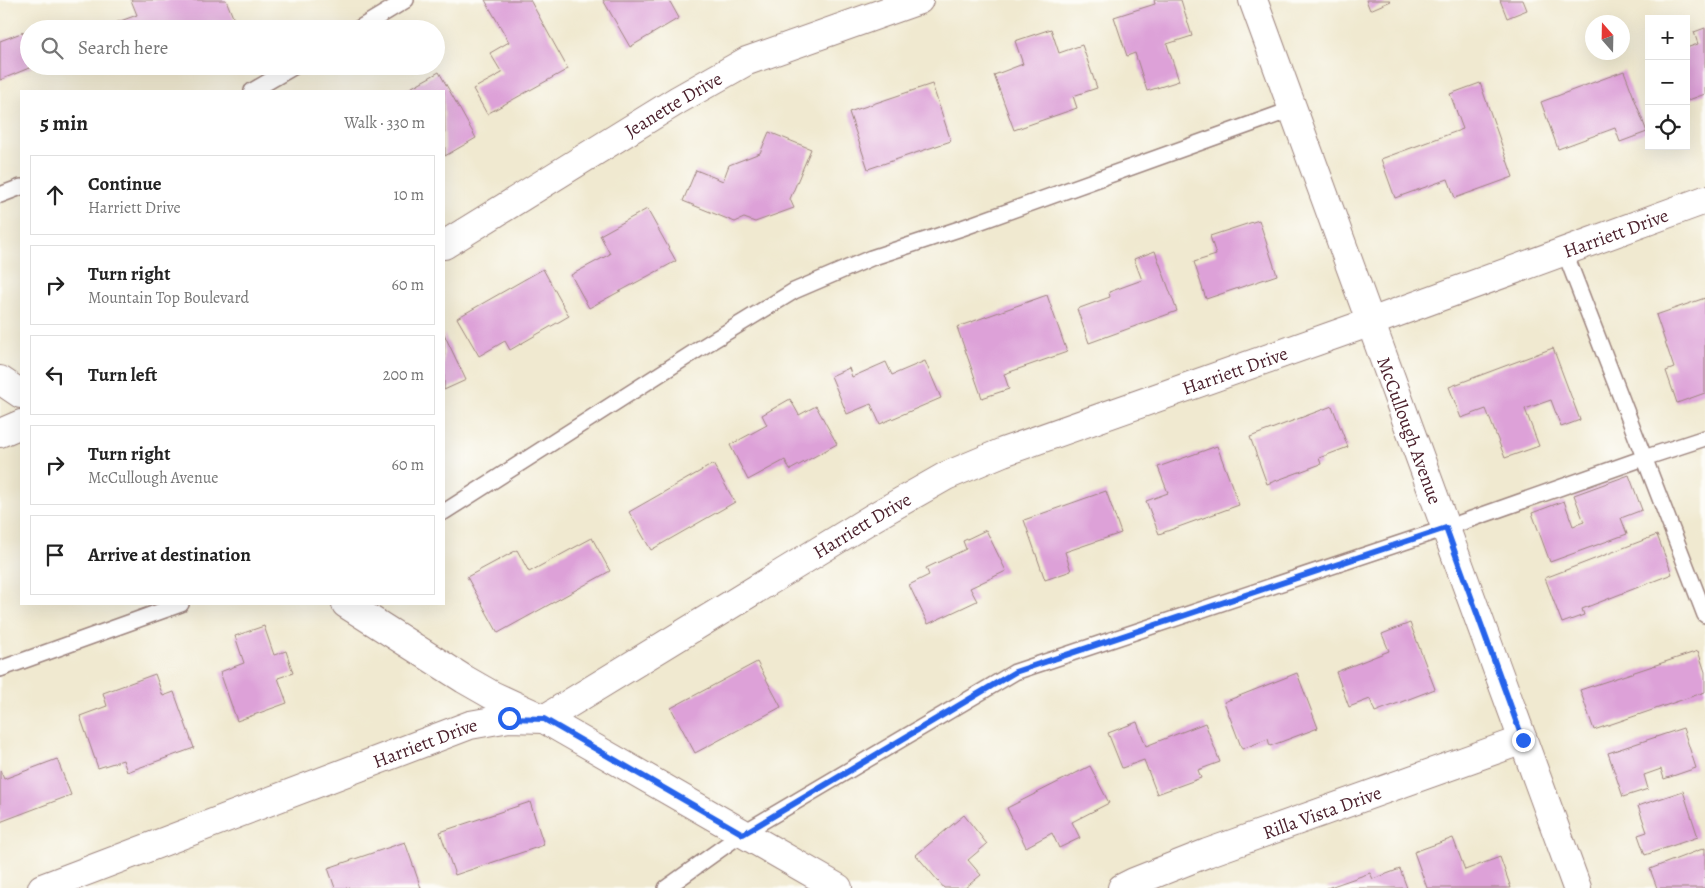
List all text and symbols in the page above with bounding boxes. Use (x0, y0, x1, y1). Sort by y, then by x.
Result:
north arrow (1585, 15, 1630, 60)
map controls (1645, 15, 1690, 150)
button: + (1645, 15, 1690, 60)
search box (20, 20, 445, 75)
icon: search (38, 34, 66, 62)
text: Search here (78, 35, 168, 61)
button: − (1645, 60, 1690, 105)
street label: Jeanette Drive (620, 66, 727, 144)
button: locate (1645, 105, 1690, 150)
text: 5 min (40, 109, 88, 137)
text: Walk · 330 m (344, 112, 425, 134)
text: Continue (88, 171, 162, 197)
icon: ahead (41, 181, 69, 209)
text: 10 m (394, 184, 424, 206)
text: Harriett Drive (88, 197, 181, 219)
street label: Harriett Drive (1560, 202, 1672, 265)
text: Turn right (88, 261, 170, 287)
icon: right (41, 271, 69, 299)
text: 60 m (392, 274, 424, 296)
text: Mountain Top Boulevard (88, 287, 249, 309)
street label: Harriett Drive (1179, 340, 1291, 402)
street label: McCullough Avenue (1370, 353, 1448, 508)
icon: left (41, 361, 69, 389)
text: Turn left (88, 362, 157, 388)
text: 200 m (383, 364, 424, 386)
text: Turn right (88, 441, 170, 467)
icon: right (41, 451, 69, 479)
text: 60 m (392, 454, 424, 476)
text: McCullough Avenue (88, 467, 219, 489)
street label: Harriett Drive (808, 486, 916, 565)
icon: arrive (41, 541, 69, 569)
text: Arrive at destination (88, 542, 251, 568)
route start (498, 707, 521, 730)
street label: Harriett Drive (369, 712, 479, 775)
route end (1512, 729, 1535, 752)
street label: Rilla Vista Drive (1259, 780, 1385, 846)

